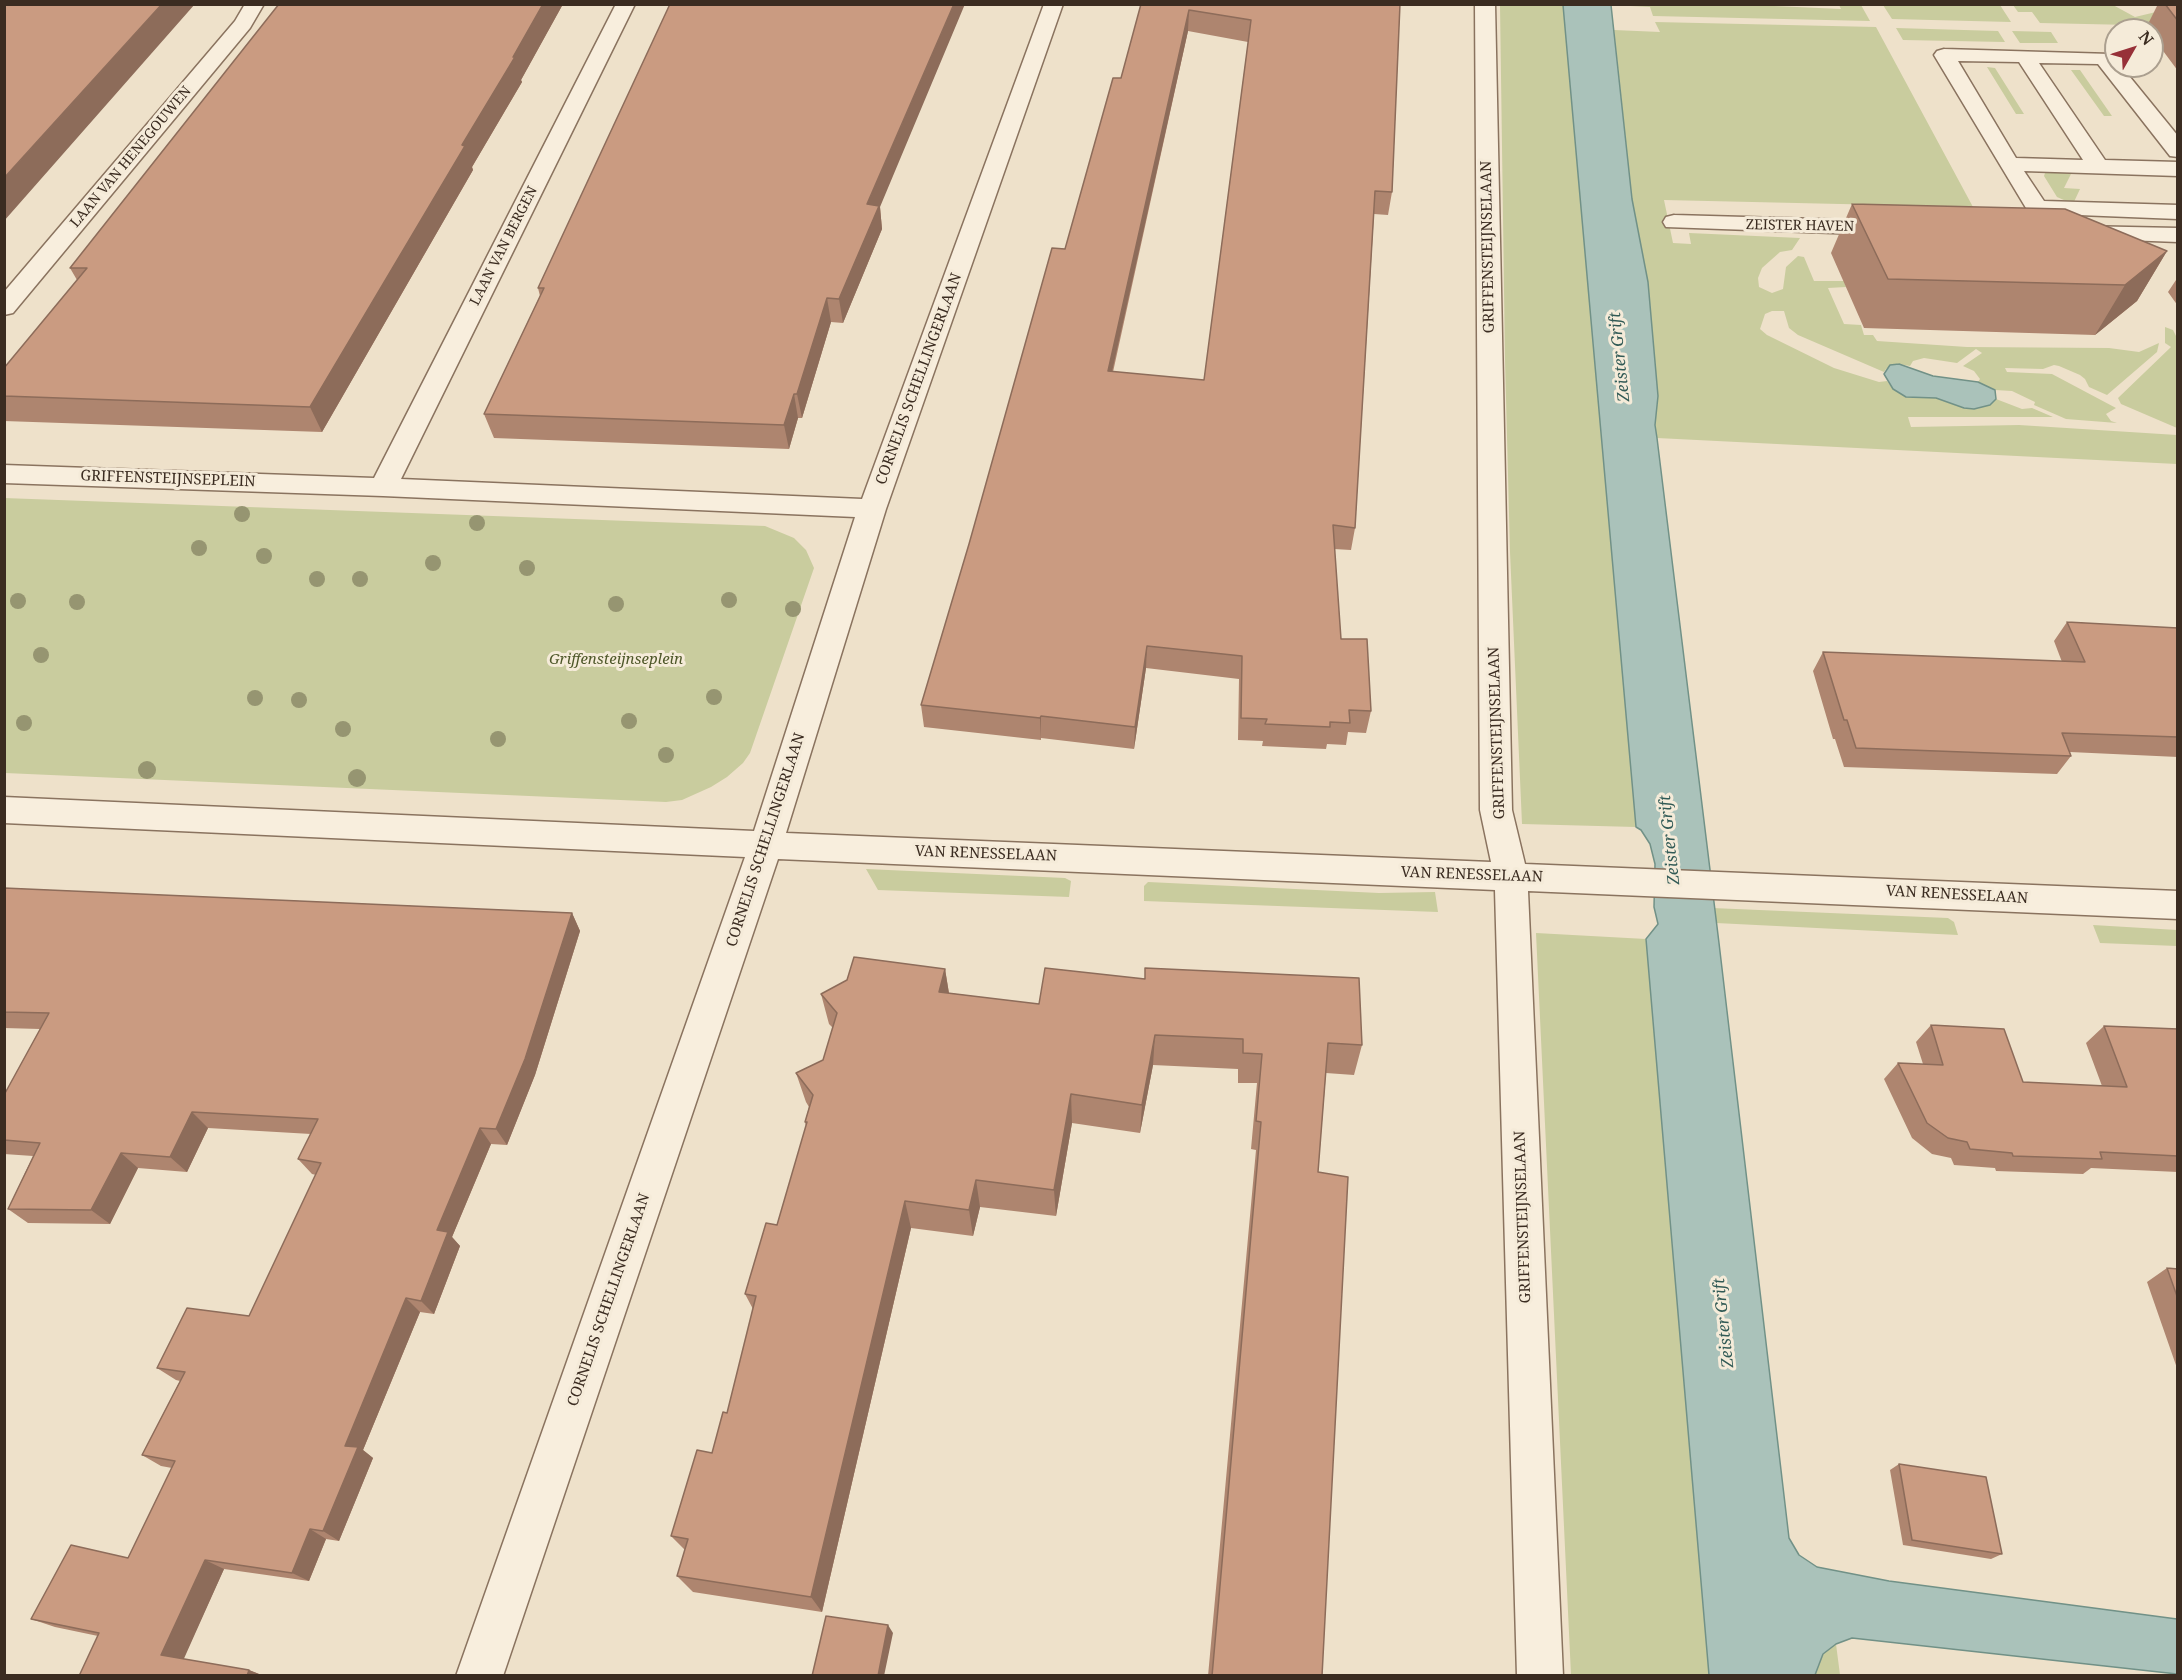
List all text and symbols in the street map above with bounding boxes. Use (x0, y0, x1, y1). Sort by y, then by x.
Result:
north arrow (2104, 18, 2164, 78)
text: N (2134, 26, 2159, 50)
street label: LAAN VAN HENEGOUWEN (67, 83, 195, 231)
street label: GRIFFENSTEIJNSELAAN (1477, 161, 1499, 333)
street label: LAAN VAN BERGEN (467, 184, 541, 308)
street label: ZEISTER HAVEN (1746, 217, 1854, 235)
street label: CORNELIS SCHELLINGERLAAN (872, 271, 966, 487)
water label: Zeister Grift (1606, 311, 1634, 403)
street label: GRIFFENSTEIJNSEPLEIN (80, 467, 256, 491)
street label: GRIFFENSTEIJNSELAAN (1485, 646, 1509, 820)
park label: Griffensteijnseplein (549, 651, 683, 669)
street label: CORNELIS SCHELLINGERLAAN (723, 731, 809, 949)
water label: Zeister Grift (1656, 794, 1684, 886)
street label: VAN RENESSELAAN (915, 843, 1057, 865)
street label: VAN RENESSELAAN (1401, 864, 1543, 886)
street label: VAN RENESSELAAN (1885, 882, 2029, 908)
street label: GRIFFENSTEIJNSELAAN (1511, 1130, 1535, 1304)
street label: CORNELIS SCHELLINGERLAAN (564, 1191, 654, 1409)
water label: Zeister Grift (1710, 1277, 1738, 1369)

